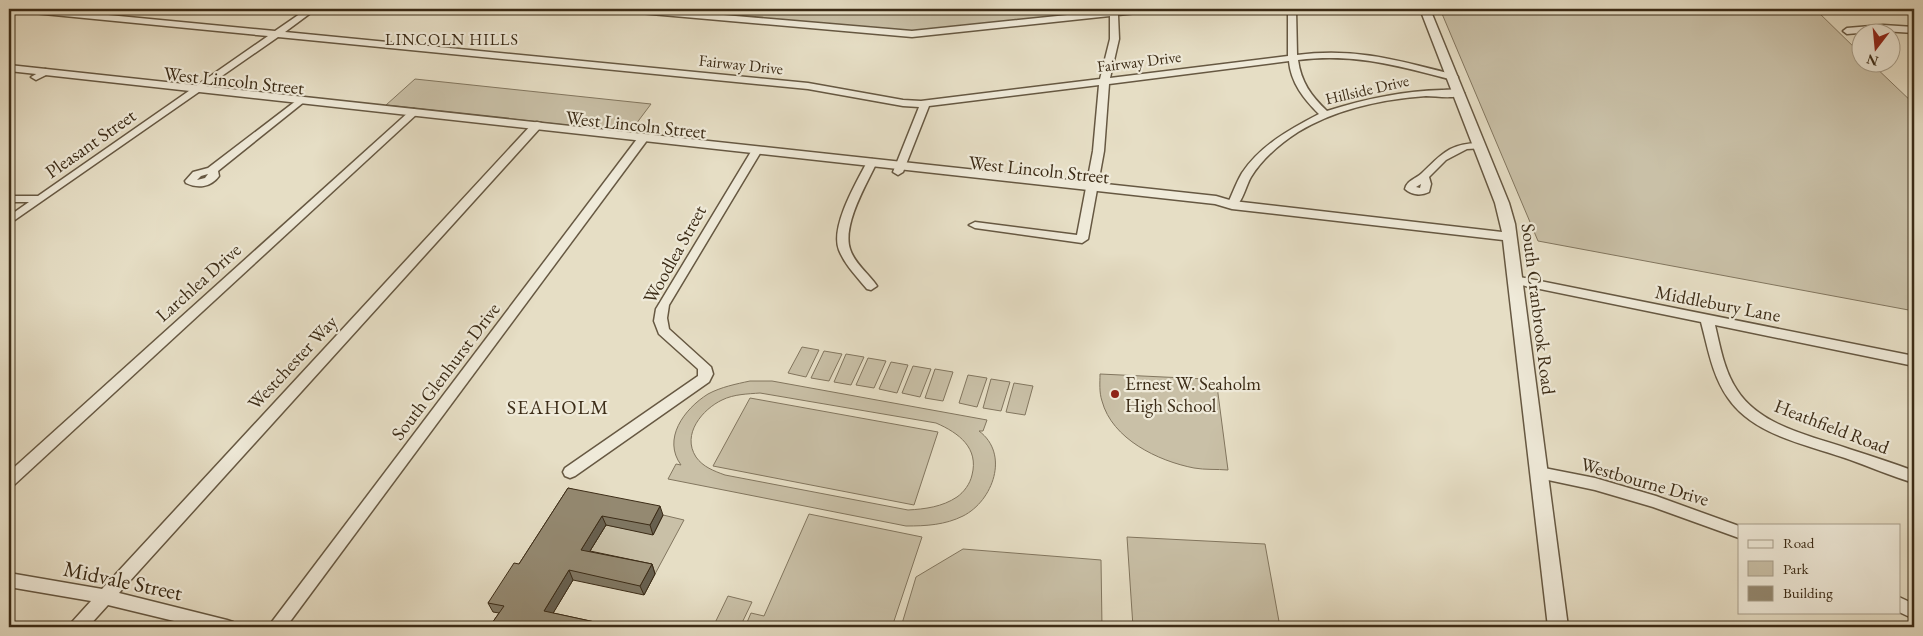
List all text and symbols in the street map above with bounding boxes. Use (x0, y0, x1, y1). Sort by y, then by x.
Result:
north arrow (1850, 22, 1900, 72)
district label: LINCOLN HILLS (385, 29, 519, 50)
street label: Fairway Drive (1096, 46, 1182, 77)
street label: Fairway Drive (698, 50, 784, 79)
text: N (1864, 50, 1880, 71)
street label: West Lincoln Street (162, 61, 306, 100)
street label: Hillside Drive (1323, 70, 1411, 109)
street label: Pleasant Street (40, 103, 141, 184)
street label: West Lincoln Street (564, 105, 708, 144)
street label: West Lincoln Street (967, 150, 1111, 189)
street label: Woodlea Street (637, 200, 712, 308)
street label: South Cranbrook Road (1516, 222, 1561, 397)
street label: Larchlea Drive (150, 237, 246, 327)
street label: Middlebury Lane (1653, 279, 1783, 328)
street label: South Glenhurst Drive (385, 297, 505, 445)
street label: Westchester Way (242, 309, 343, 415)
place label: Ernest W. Seaholm High School (1125, 371, 1261, 418)
marker: Ernest W. Seaholm High School (1109, 388, 1121, 400)
street label: Heathfield Road (1771, 393, 1893, 460)
district label: SEAHOLM (507, 394, 609, 420)
street label: Westbourne Drive (1578, 451, 1712, 512)
legend (1738, 524, 1900, 614)
text: Road (1783, 533, 1815, 552)
street label: Midvale Street (61, 554, 185, 607)
text: Park (1783, 559, 1810, 578)
text: Building (1783, 583, 1833, 602)

